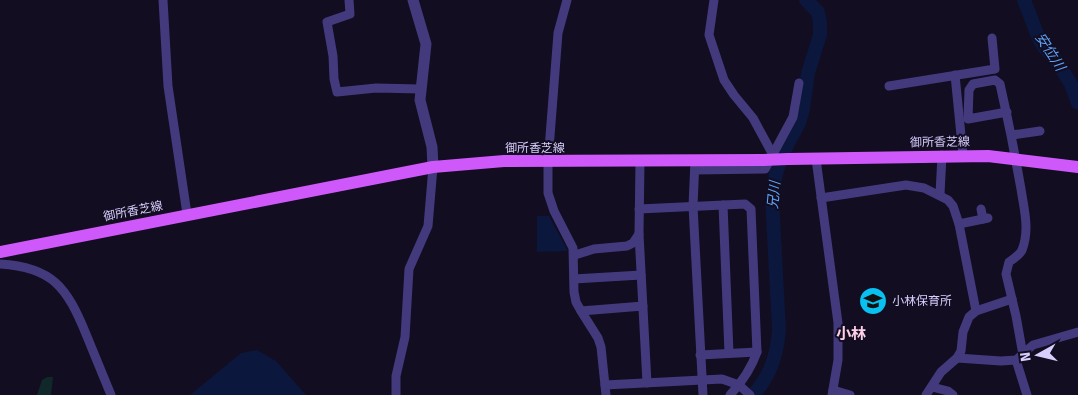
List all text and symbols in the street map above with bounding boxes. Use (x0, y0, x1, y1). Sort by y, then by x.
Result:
water label: 安位川 (1031, 30, 1070, 76)
street label: 御所香芝線 (910, 134, 970, 150)
street label: 御所香芝線 (505, 141, 565, 155)
water label: 兄川 (764, 178, 784, 210)
street label: 御所香芝線 (102, 198, 164, 224)
school or university icon: 小林保育所 (858, 286, 888, 316)
place label: 小林保育所 (892, 294, 952, 308)
district label: 小林 (836, 325, 866, 343)
north arrow (1013, 330, 1063, 380)
text: N (1017, 351, 1035, 363)

